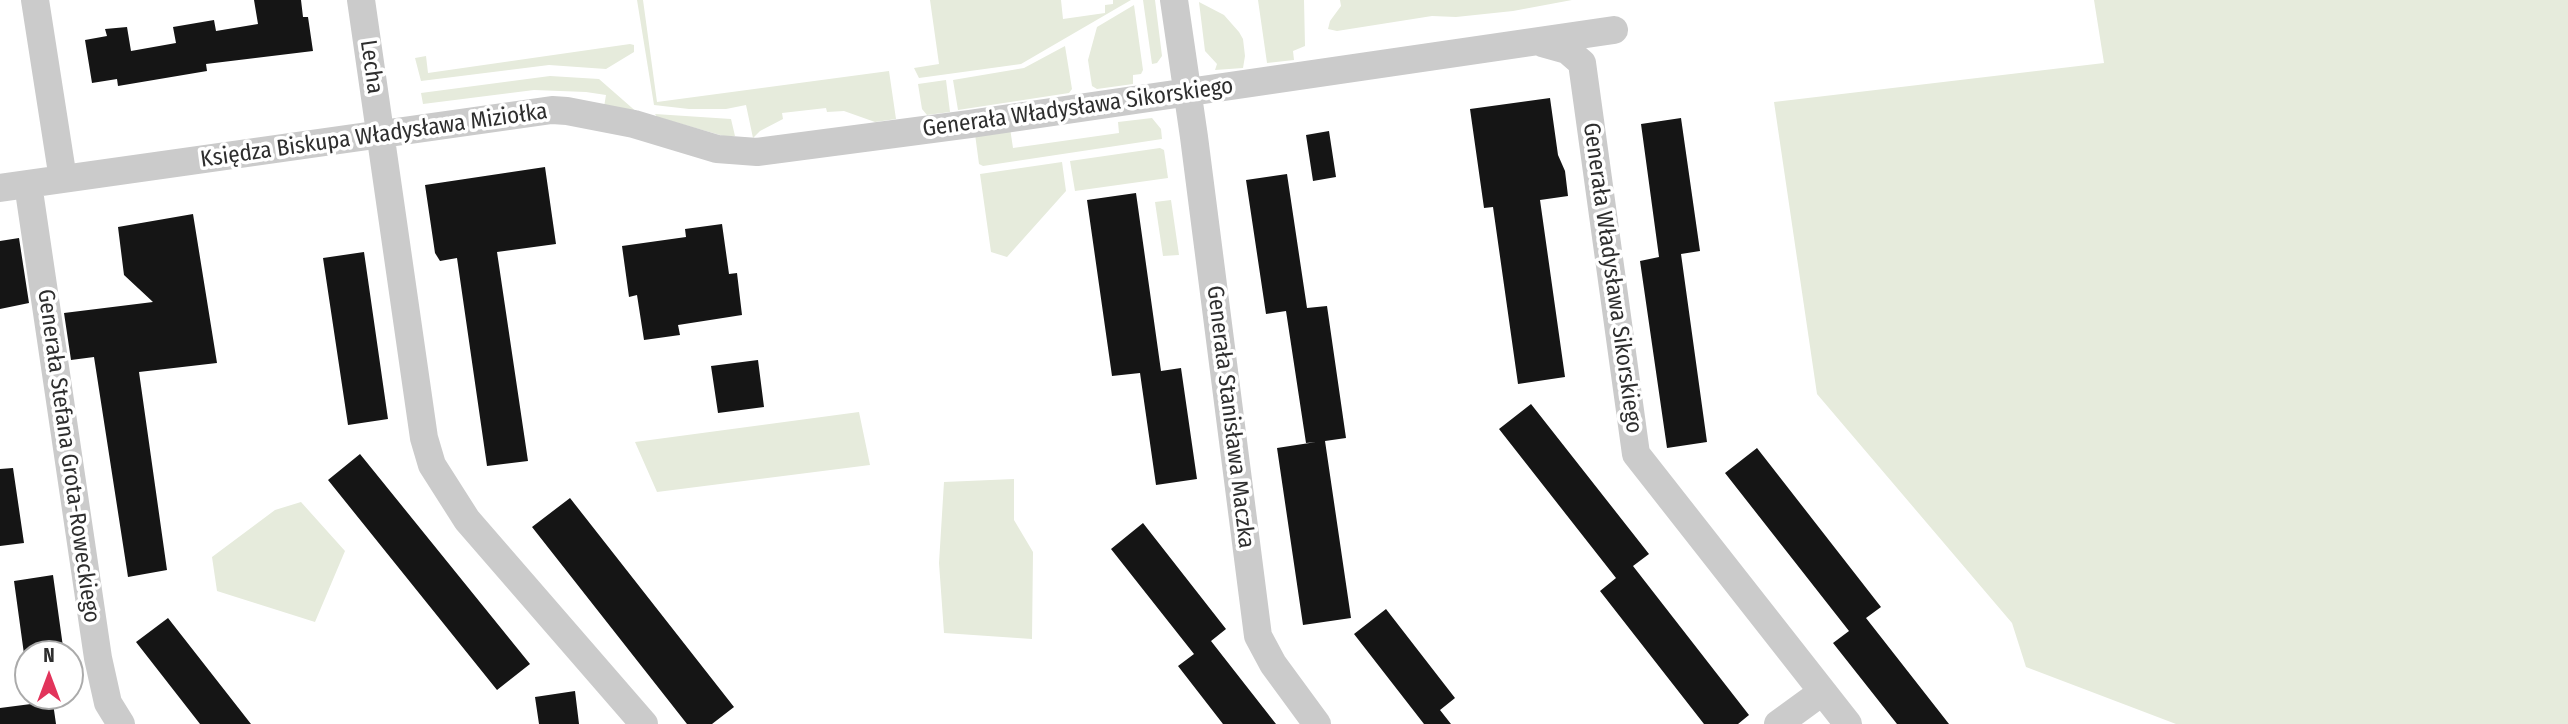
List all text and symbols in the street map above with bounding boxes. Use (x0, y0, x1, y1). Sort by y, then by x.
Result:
street label: Lecha (354, 38, 388, 96)
street label: Generała Władysława Sikorskiego (921, 73, 1235, 143)
street label: Księdza Biskupa Władysława Miziołka (199, 98, 549, 174)
street label: Generała Władysława Sikorskiego (1577, 121, 1647, 435)
street label: Generała Stanisława Maczka (1200, 284, 1260, 550)
street label: Generała Stefana Grota-Roweckiego (31, 287, 105, 625)
north arrow (14, 640, 84, 710)
text: N (43, 644, 55, 667)

